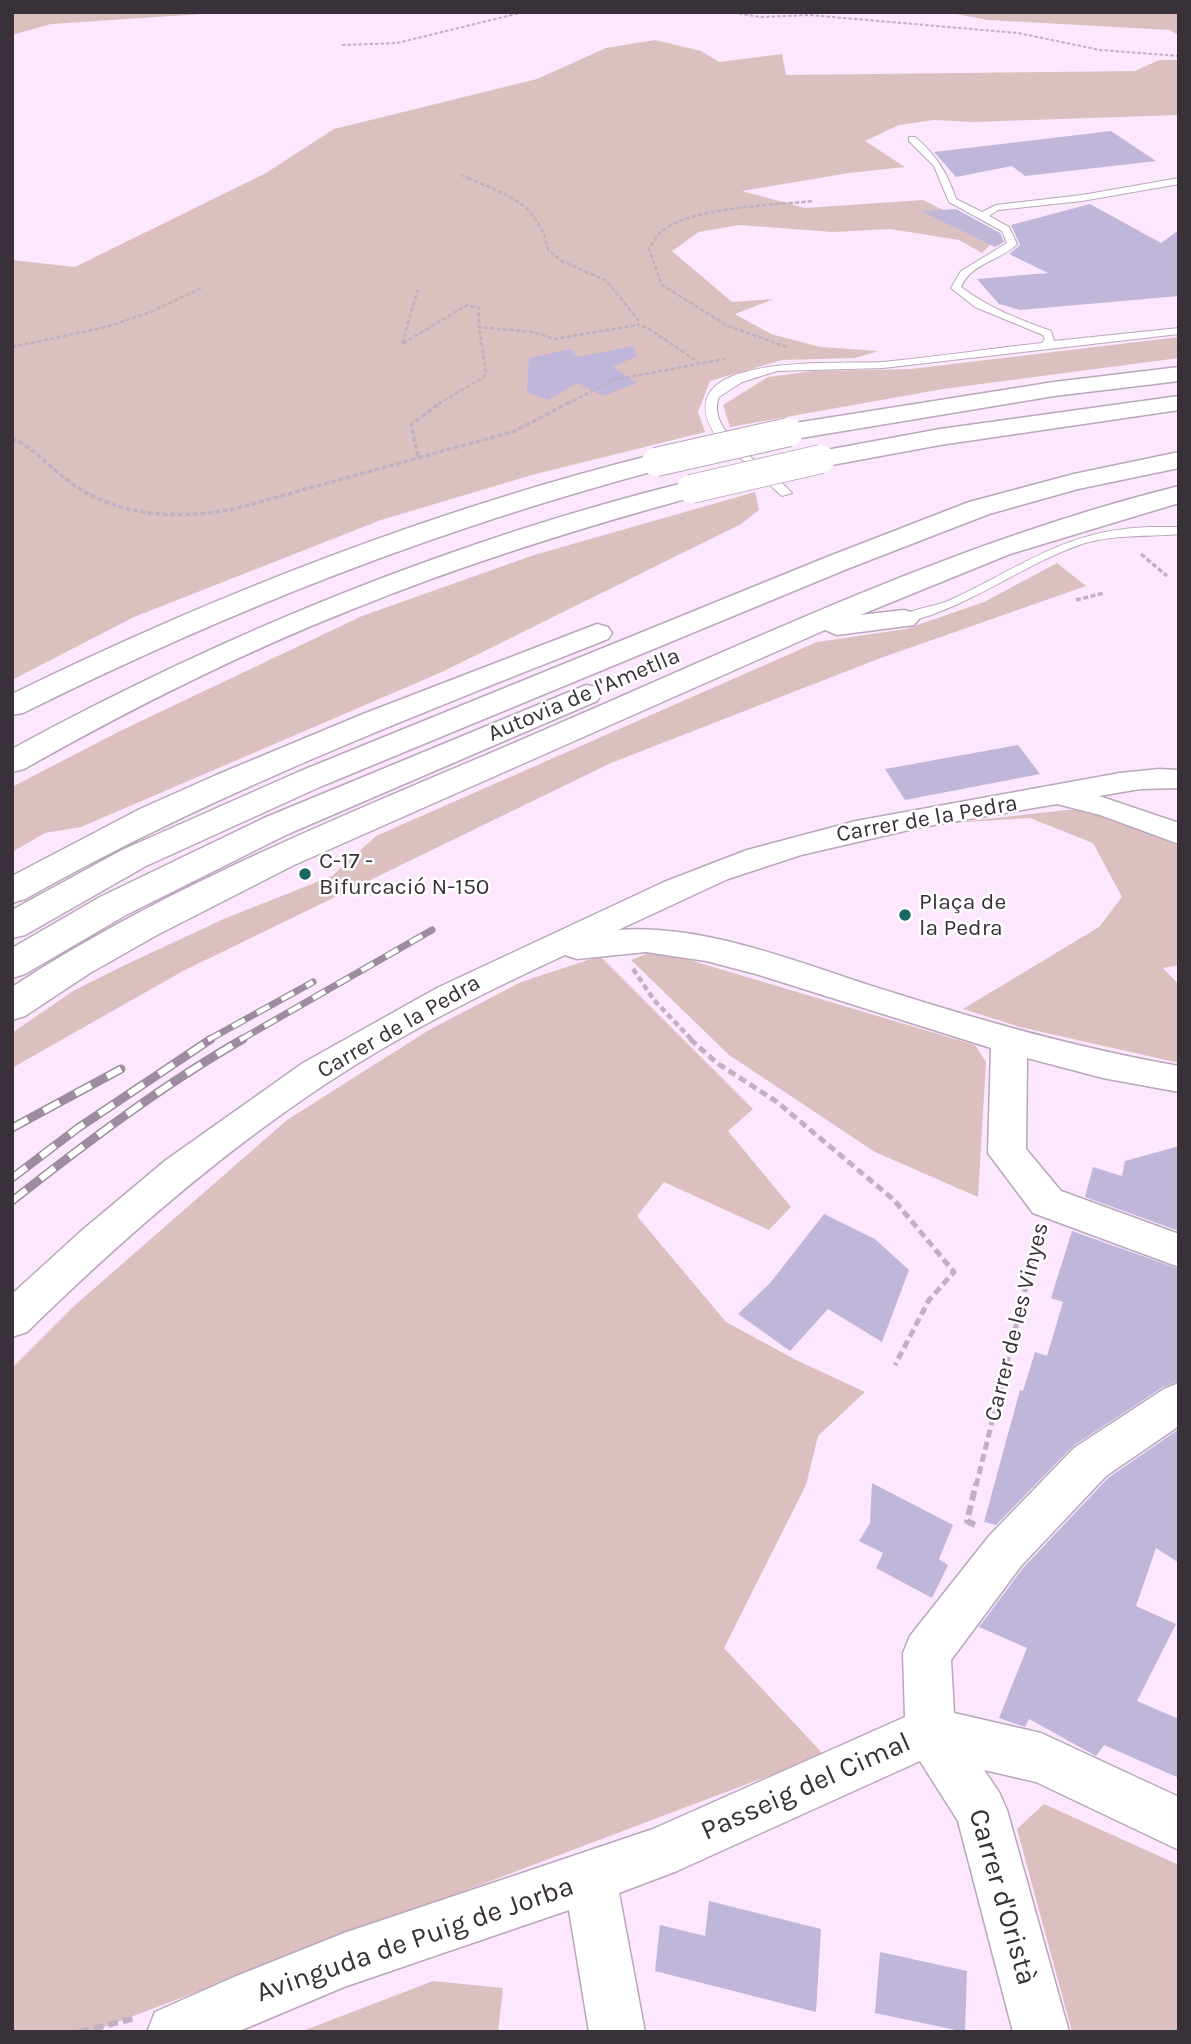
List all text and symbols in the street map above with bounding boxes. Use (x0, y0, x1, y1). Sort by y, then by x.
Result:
street label: Autovia de l'Ametlla (484, 642, 684, 748)
street label: Carrer de la Pedra (834, 789, 1020, 849)
place label: C-17 - Bifurcació N-150 (319, 847, 490, 901)
marker: C-17 - Bifurcació N-150 (297, 866, 313, 882)
place label: Plaça de la Pedra (919, 888, 1006, 942)
marker: Plaça de la Pedra (897, 907, 913, 923)
street label: Carrer de la Pedra (313, 969, 485, 1085)
street label: Carrer de les Vinyes (979, 1220, 1055, 1424)
street label: Passeig del Cimal (696, 1726, 916, 1848)
street label: Carrer d'Oristà (961, 1805, 1043, 1989)
street label: Avinguda de Puig de Jorba (252, 1870, 578, 2010)

